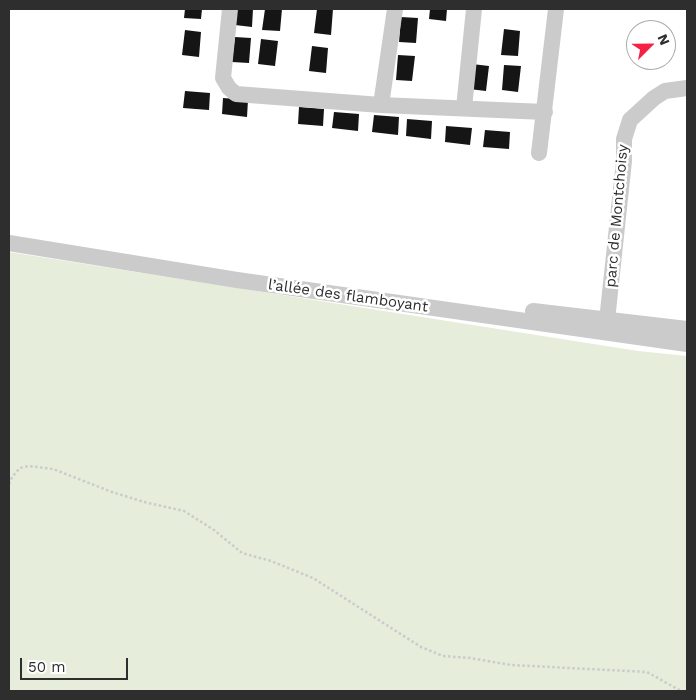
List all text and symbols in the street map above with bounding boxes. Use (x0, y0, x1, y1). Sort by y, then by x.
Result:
north arrow (626, 20, 676, 70)
text: N (654, 32, 673, 47)
street label: parc de Montchoisy (602, 144, 632, 288)
street label: l’allée des flamboyant (267, 276, 429, 316)
scale bar (22, 648, 130, 680)
text: 50 m (28, 658, 65, 676)

